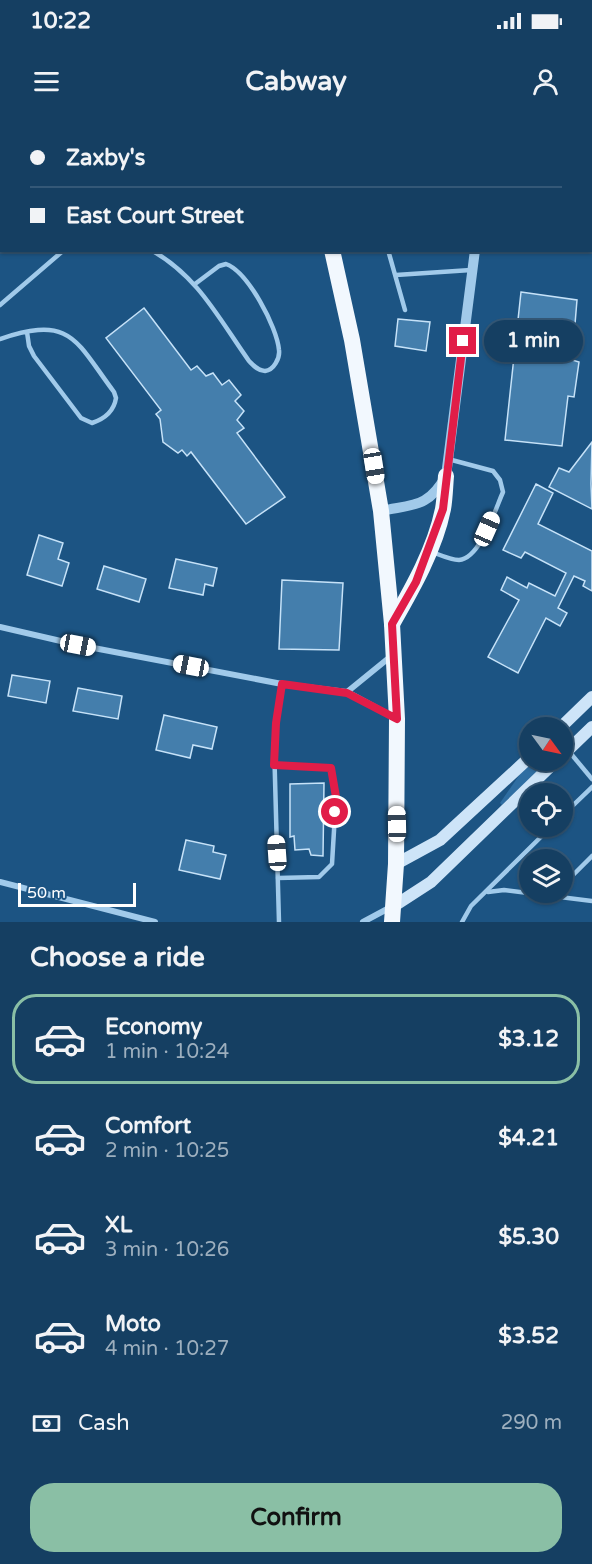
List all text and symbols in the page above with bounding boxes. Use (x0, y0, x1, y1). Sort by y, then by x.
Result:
text: 10:22 (30, 8, 91, 34)
icon: menu (30, 65, 63, 98)
text: Cabway (245, 65, 347, 98)
icon: person (529, 65, 562, 98)
text: Zaxby's (66, 145, 145, 171)
text: East Court Street (66, 203, 244, 229)
callout: 1 min (484, 320, 583, 362)
route end (449, 327, 476, 354)
text: 1 min (507, 329, 560, 353)
car (362, 447, 386, 485)
car (471, 509, 503, 549)
car (59, 633, 97, 657)
car (172, 654, 210, 678)
north arrow (519, 717, 573, 771)
map controls (519, 717, 573, 903)
button: locate (519, 783, 573, 837)
route start (321, 798, 348, 825)
car (388, 806, 406, 842)
car (267, 834, 287, 872)
button: layers (519, 849, 573, 903)
scale bar (18, 880, 136, 908)
text: 50 m (27, 883, 66, 903)
text: Choose a ride (30, 941, 205, 974)
icon: car (33, 1012, 87, 1066)
text: Economy (105, 1014, 202, 1040)
text: $3.12 (498, 1026, 559, 1052)
text: 1 min · 10:24 (105, 1040, 229, 1064)
icon: car (33, 1111, 87, 1165)
text: Comfort (105, 1113, 191, 1139)
text: $4.21 (498, 1125, 559, 1151)
text: 2 min · 10:25 (105, 1139, 229, 1163)
icon: car (33, 1210, 87, 1264)
text: XL (105, 1212, 132, 1238)
text: $5.30 (498, 1224, 559, 1250)
text: 3 min · 10:26 (105, 1238, 229, 1262)
icon: car (33, 1309, 87, 1363)
text: Moto (105, 1311, 161, 1337)
text: $3.52 (498, 1323, 559, 1349)
text: 4 min · 10:27 (105, 1337, 229, 1361)
icon: cash (30, 1407, 63, 1440)
text: Cash (78, 1410, 130, 1436)
text: 290 m (501, 1411, 562, 1435)
button: Confirm (30, 1483, 562, 1552)

